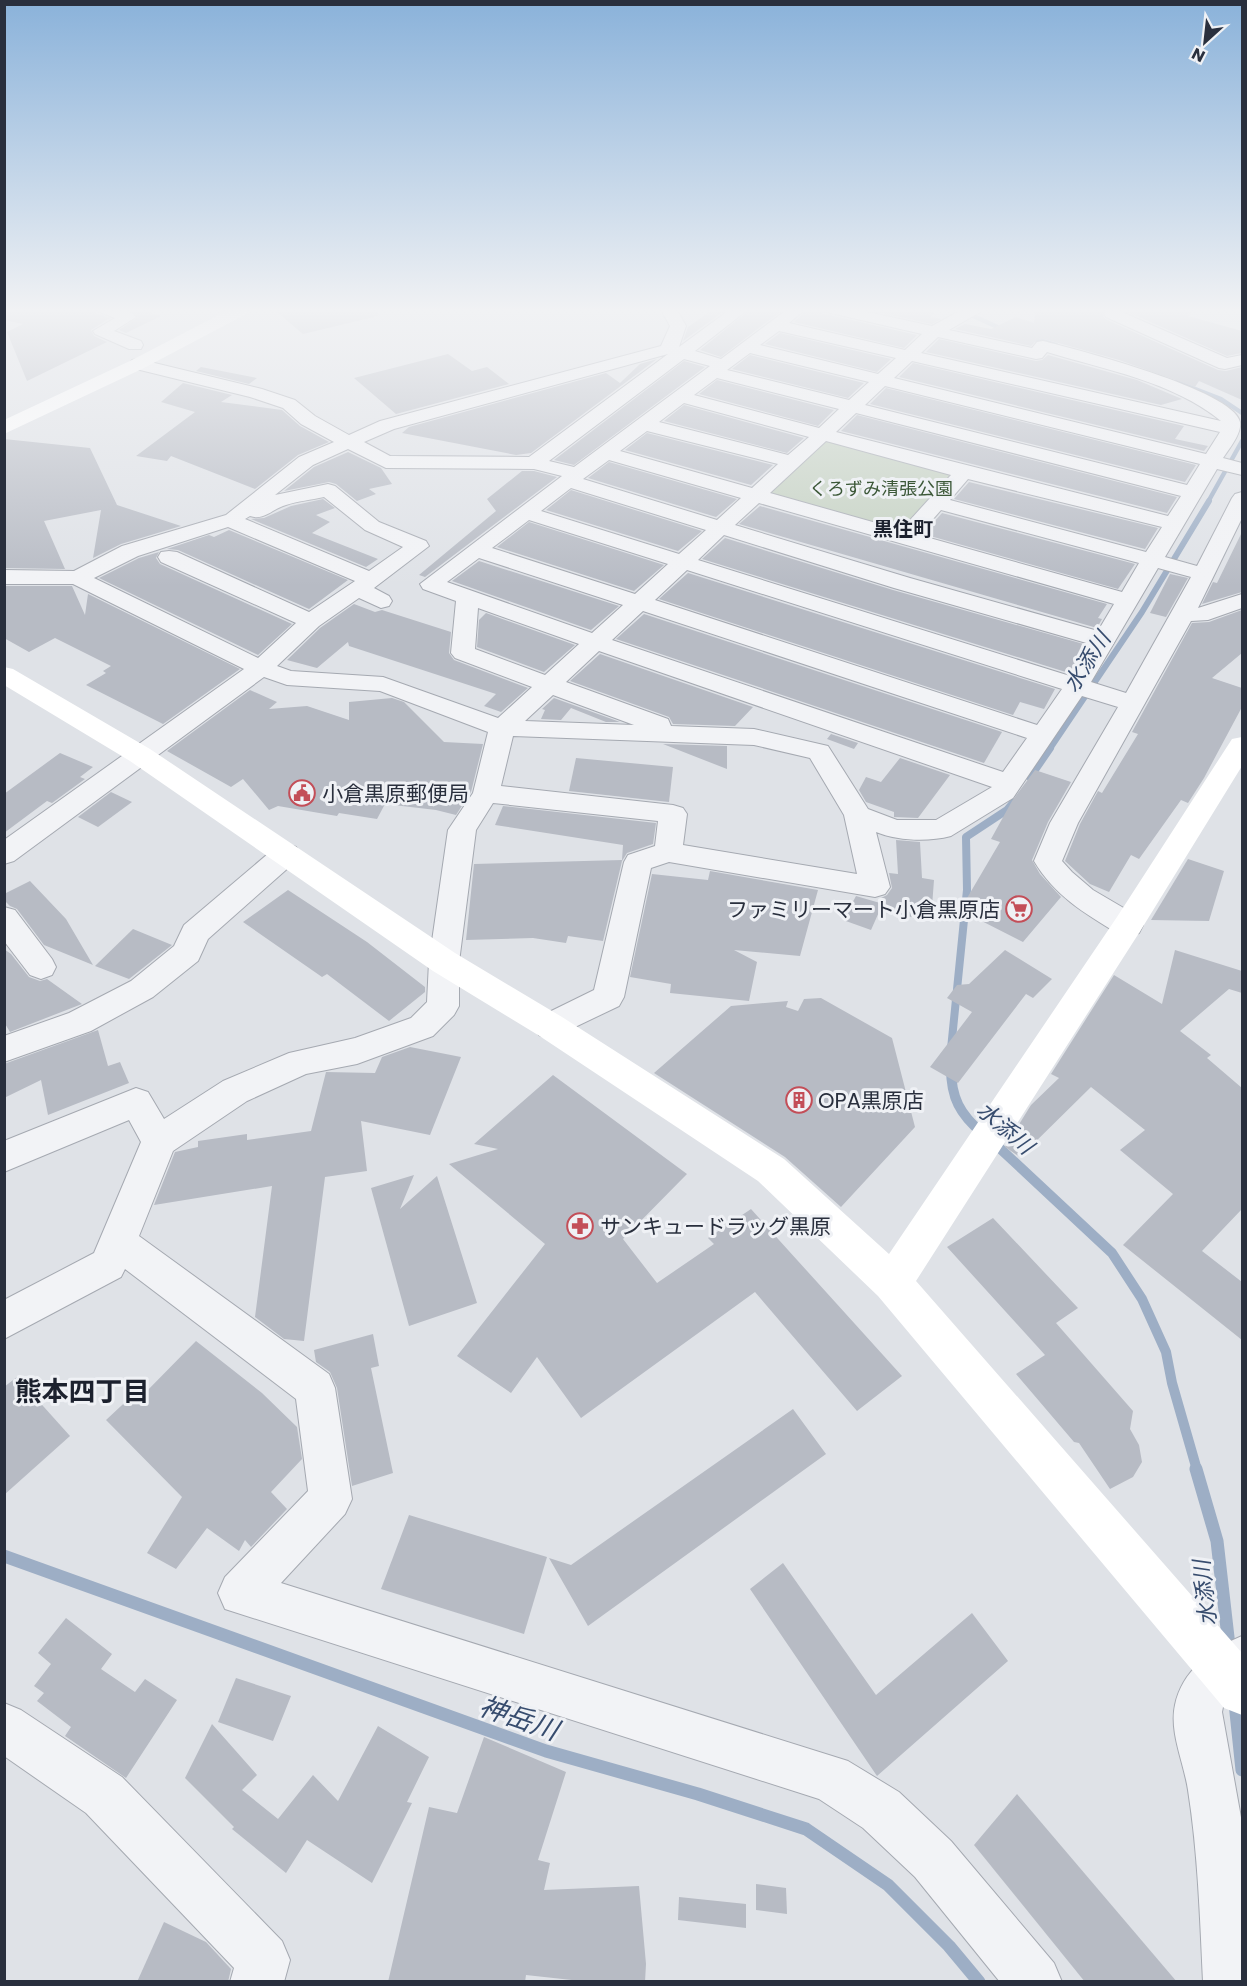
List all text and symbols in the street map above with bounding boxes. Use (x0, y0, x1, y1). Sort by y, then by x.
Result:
north arrow (1175, 12, 1235, 72)
text: N (1188, 42, 1209, 68)
park label: くろずみ清張公園 (809, 476, 953, 501)
district label: 黒住町 (873, 515, 933, 543)
water label: 水添川 (1056, 624, 1119, 698)
public building icon: 小倉黒原郵便局 (287, 778, 317, 808)
place label: 小倉黒原郵便局 (322, 779, 469, 808)
supermarket icon: ファミリーマート小倉黒原店 (1004, 894, 1034, 924)
place label: ファミリーマート小倉黒原店 (727, 895, 1000, 924)
building icon: OPA黒原店 (784, 1085, 814, 1115)
place label: OPA黒原店 (818, 1086, 924, 1115)
water label: 水添川 (970, 1095, 1042, 1163)
pharmacy icon: サンキュードラッグ黒原 (565, 1211, 595, 1241)
place label: サンキュードラッグ黒原 (600, 1212, 831, 1241)
district label: 熊本四丁目 (15, 1373, 150, 1410)
water label: 水添川 (1186, 1557, 1224, 1627)
water label: 神岳川 (475, 1687, 566, 1750)

